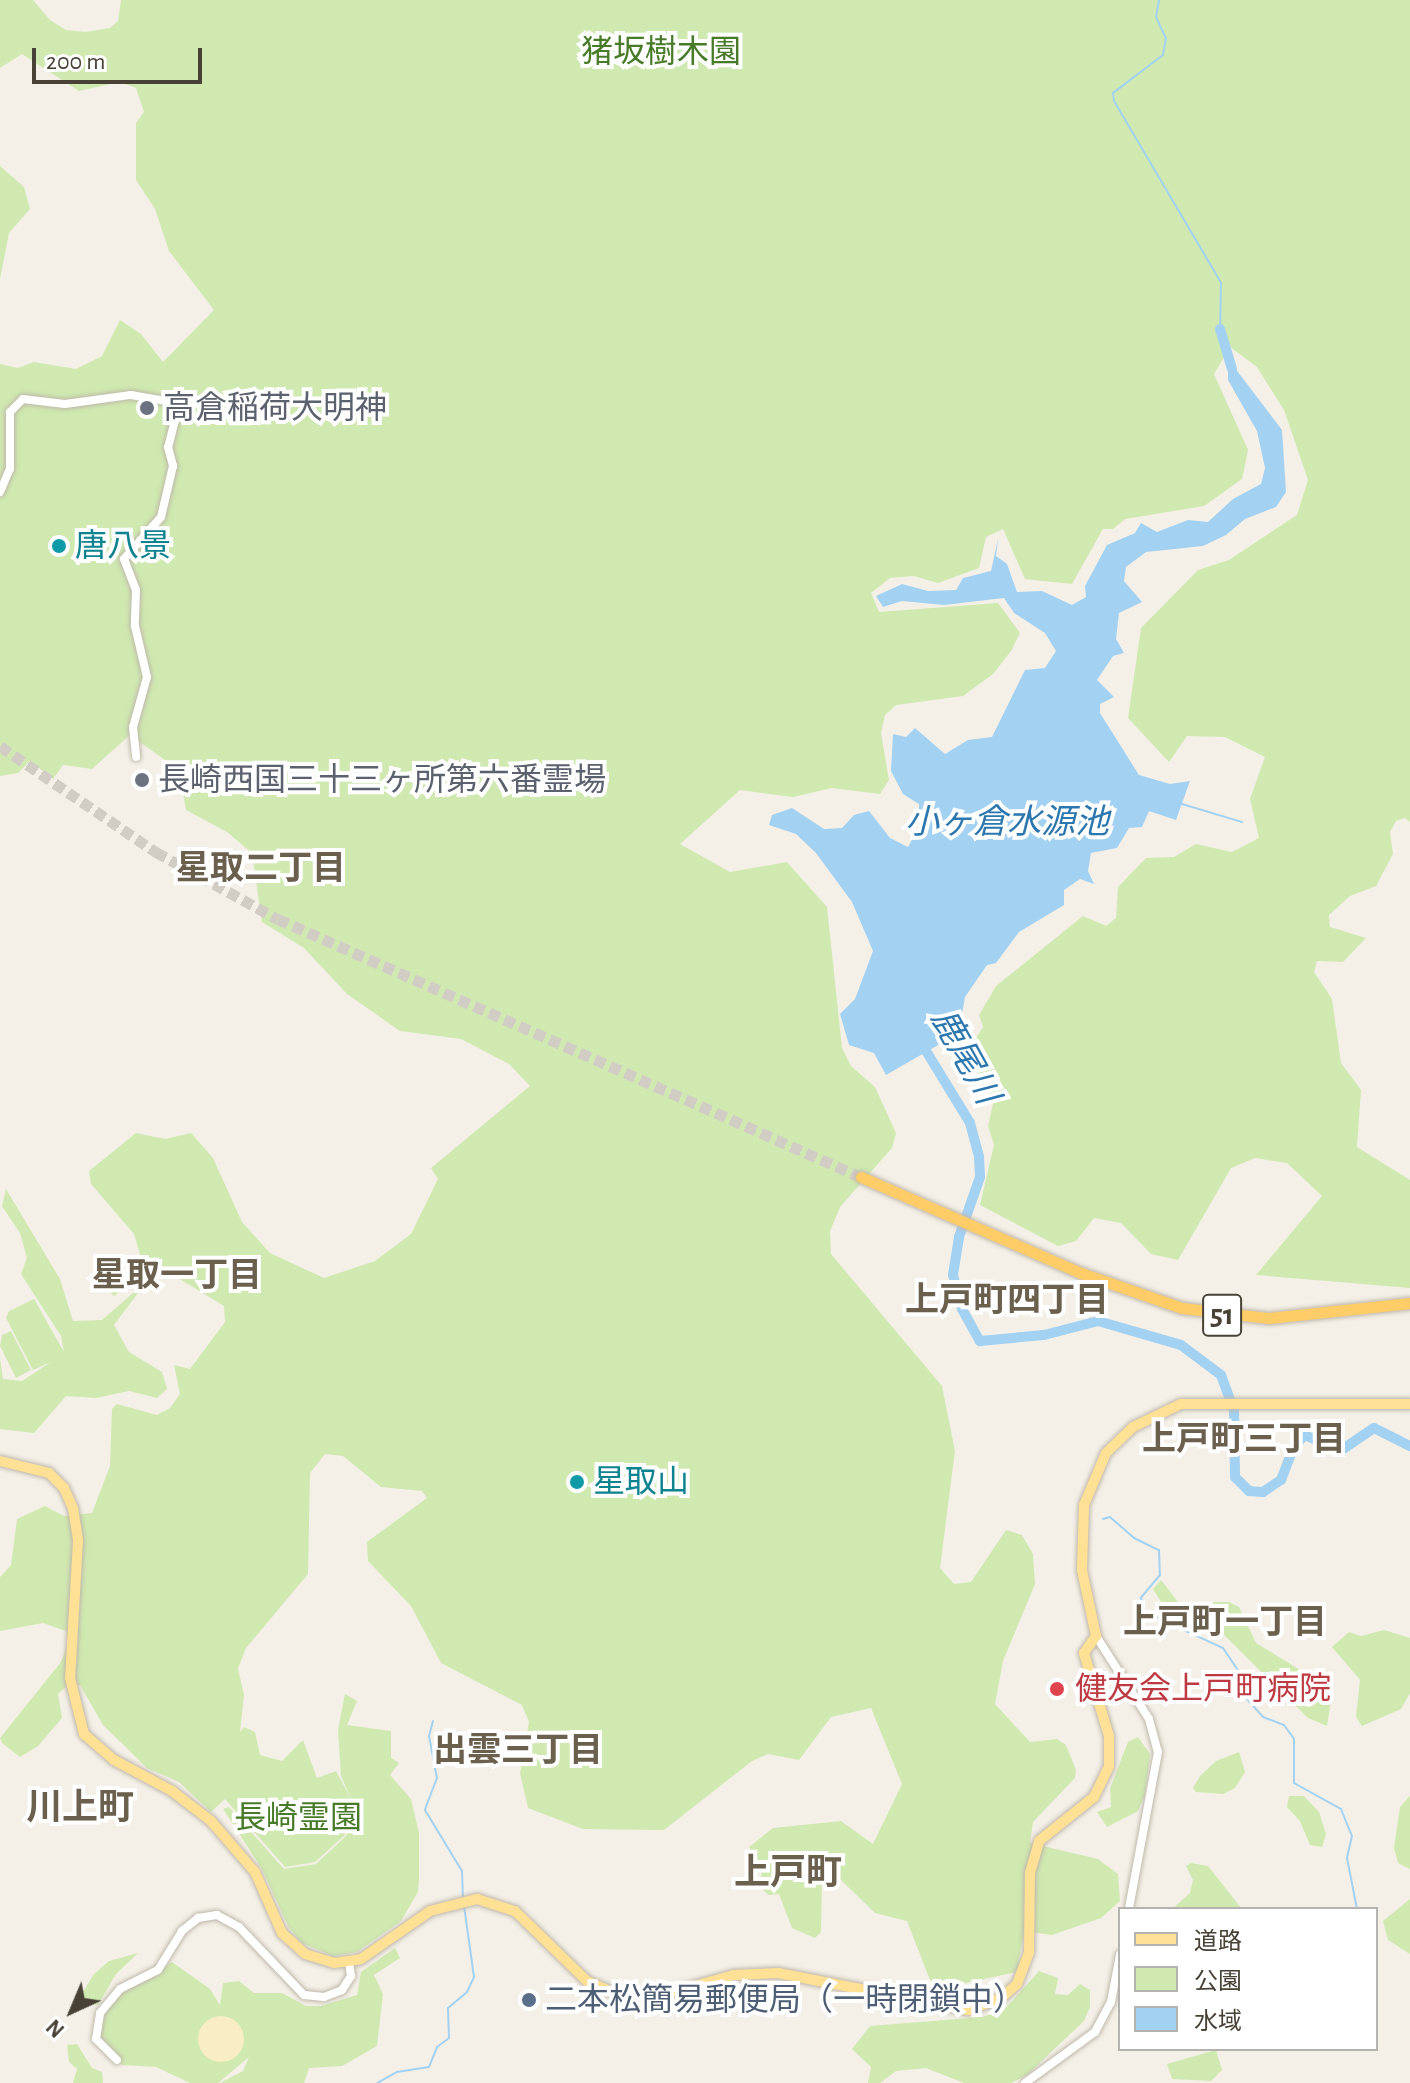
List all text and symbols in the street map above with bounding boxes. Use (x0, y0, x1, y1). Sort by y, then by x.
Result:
scale bar (36, 32, 206, 82)
park label: 猪坂樹木園 (581, 33, 741, 71)
text: 200 m (46, 50, 105, 74)
place label: 高倉稲荷大明神 (163, 389, 387, 427)
marker: 高倉稲荷大明神 (138, 399, 156, 417)
place label: 唐八景 (75, 527, 171, 565)
marker: 唐八景 (50, 537, 68, 555)
place label: 長崎西国三十三ヶ所第六番霊場 (158, 761, 606, 799)
marker: 長崎西国三十三ヶ所第六番霊場 (133, 771, 151, 789)
water label: 小ヶ倉水源池 (905, 804, 1109, 844)
district label: 星取二丁目 (176, 850, 346, 890)
water label: 鹿尾川 (921, 1003, 1007, 1111)
district label: 星取一丁目 (92, 1257, 262, 1297)
district label: 上戸町四丁目 (905, 1282, 1109, 1322)
road number: 51 (1202, 1289, 1242, 1341)
district label: 上戸町三丁目 (1142, 1421, 1346, 1461)
place label: 星取山 (593, 1463, 689, 1501)
marker: 星取山 (568, 1473, 586, 1491)
district label: 上戸町一丁目 (1123, 1604, 1327, 1644)
place label: 健友会上戸町病院 (1075, 1670, 1331, 1708)
marker: 健友会上戸町病院 (1046, 1678, 1068, 1700)
district label: 出雲三丁目 (433, 1732, 603, 1772)
district label: 川上町 (26, 1787, 134, 1831)
park label: 長崎霊園 (234, 1799, 362, 1837)
district label: 上戸町 (734, 1852, 842, 1896)
legend (1118, 1907, 1378, 2051)
text: 道路 (1194, 1930, 1242, 1954)
text: 公園 (1194, 1970, 1242, 1994)
north arrow (32, 1971, 112, 2051)
place label: 二本松簡易郵便局（一時閉鎖中） (545, 1981, 1025, 2019)
marker: 二本松簡易郵便局（一時閉鎖中） (520, 1991, 538, 2009)
text: 水域 (1194, 2010, 1242, 2034)
text: N (42, 2015, 68, 2041)

